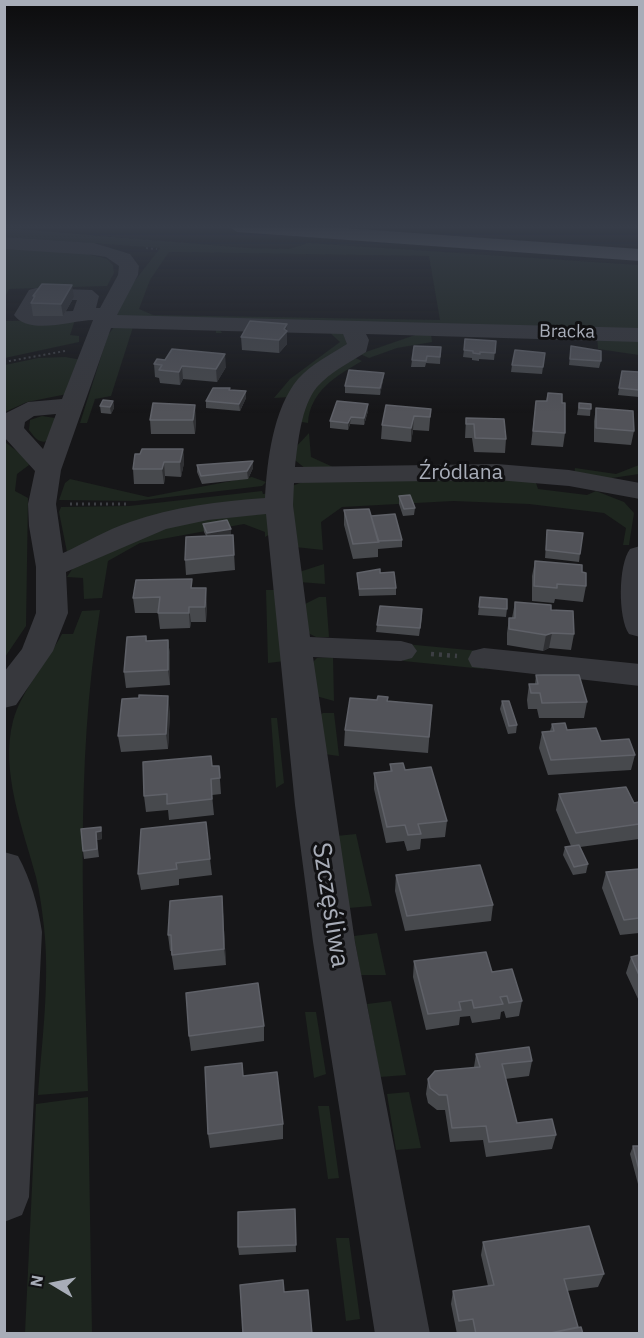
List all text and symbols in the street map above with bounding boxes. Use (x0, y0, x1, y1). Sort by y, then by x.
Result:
street label: Bracka (539, 321, 595, 343)
street label: Źródlana (419, 460, 503, 486)
street label: Szczęśliwa (305, 840, 355, 970)
north arrow (24, 1254, 84, 1314)
text: N (25, 1273, 47, 1288)

